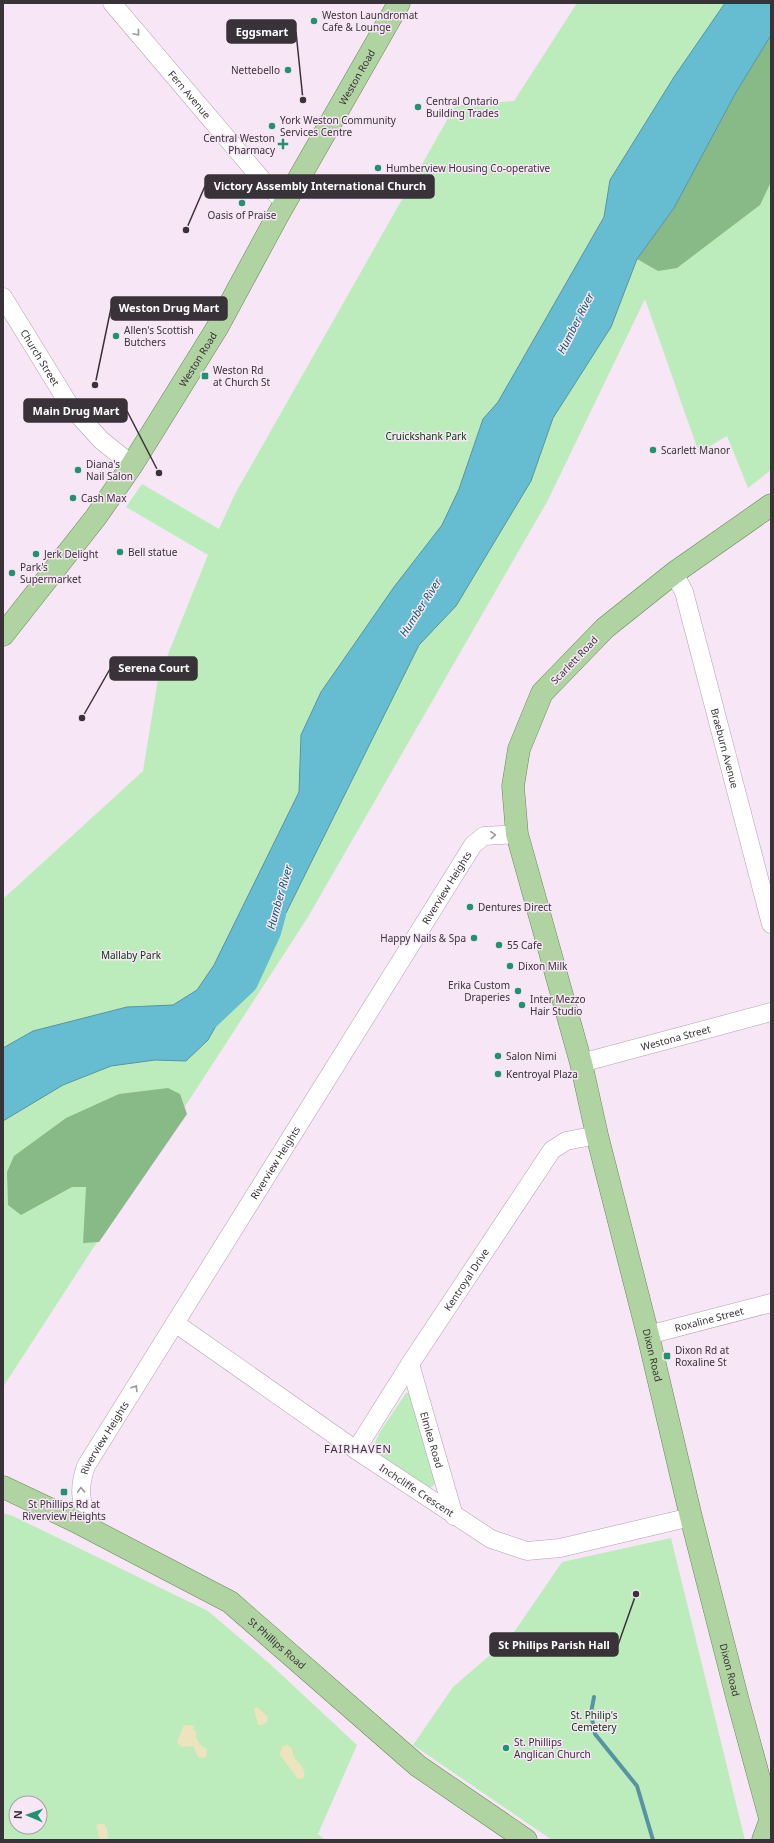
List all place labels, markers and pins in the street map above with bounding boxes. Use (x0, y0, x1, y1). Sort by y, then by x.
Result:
place label: Weston Laundromat Cafe & Lounge (322, 8, 418, 34)
marker: Weston Laundromat Cafe & Lounge (309, 16, 319, 26)
callout: Eggsmart (227, 20, 296, 43)
place label: Nettebello (231, 63, 280, 77)
marker: Nettebello (283, 65, 293, 75)
place label: Central Ontario Building Trades (426, 94, 499, 120)
marker: Central Ontario Building Trades (413, 102, 423, 112)
place label: York Weston Community Services Centre (280, 113, 397, 139)
marker: York Weston Community Services Centre (267, 121, 277, 131)
place label: Central Weston Pharmacy (203, 131, 276, 157)
marker: Central Weston Pharmacy (278, 139, 288, 149)
place label: Humberview Housing Co-operative (386, 161, 551, 175)
marker: Humberview Housing Co-operative (373, 163, 383, 173)
callout: Victory Assembly International Church (205, 175, 434, 198)
marker: Oasis of Praise (237, 198, 247, 208)
place label: Oasis of Praise (208, 208, 277, 222)
callout: Weston Drug Mart (111, 297, 227, 320)
place label: Allen's Scottish Butchers (124, 323, 194, 349)
marker: Allen's Scottish Butchers (111, 331, 121, 341)
place label: Weston Rd at Church St (213, 363, 270, 389)
marker: Weston Rd at Church St (200, 371, 210, 381)
callout: Main Drug Mart (24, 399, 127, 422)
place label: Scarlett Manor (661, 443, 730, 457)
marker: Scarlett Manor (648, 445, 658, 455)
place label: Diana's Nail Salon (86, 457, 133, 483)
marker: Diana's Nail Salon (73, 465, 83, 475)
place label: Cash Max (81, 491, 127, 505)
marker: Cash Max (68, 493, 78, 503)
place label: Bell statue (128, 545, 178, 559)
place label: Jerk Delight (43, 547, 99, 561)
marker: Bell statue (115, 547, 125, 557)
marker: Jerk Delight (31, 549, 41, 559)
place label: Park's Supermarket (20, 560, 82, 586)
marker: Park's Supermarket (7, 568, 17, 578)
callout: Serena Court (110, 657, 197, 680)
place label: Dentures Direct (478, 900, 552, 914)
marker: Dentures Direct (465, 902, 475, 912)
place label: Happy Nails & Spa (380, 931, 466, 945)
marker: Happy Nails & Spa (469, 933, 479, 943)
place label: 55 Cafe (507, 938, 542, 952)
marker: 55 Cafe (494, 940, 504, 950)
place label: Dixon Milk (518, 959, 568, 973)
marker: Dixon Milk (505, 961, 515, 971)
place label: Erika Custom Draperies (448, 978, 510, 1004)
marker: Erika Custom Draperies (513, 986, 523, 996)
place label: Inter Mezzo Hair Studio (530, 992, 586, 1018)
marker: Inter Mezzo Hair Studio (517, 1000, 527, 1010)
place label: Salon Nimi (506, 1049, 557, 1063)
marker: Salon Nimi (493, 1051, 503, 1061)
place label: Kentroyal Plaza (506, 1067, 578, 1081)
marker: Kentroyal Plaza (493, 1069, 503, 1079)
place label: Dixon Rd at Roxaline St (675, 1343, 729, 1369)
marker: Dixon Rd at Roxaline St (662, 1351, 672, 1361)
marker: St Phillips Rd at Riverview Heights (59, 1487, 69, 1497)
place label: St Phillips Rd at Riverview Heights (22, 1497, 106, 1523)
callout: St Philips Parish Hall (490, 1633, 618, 1656)
place label: St. Phillips Anglican Church (514, 1735, 591, 1761)
marker: St. Phillips Anglican Church (501, 1743, 511, 1753)

